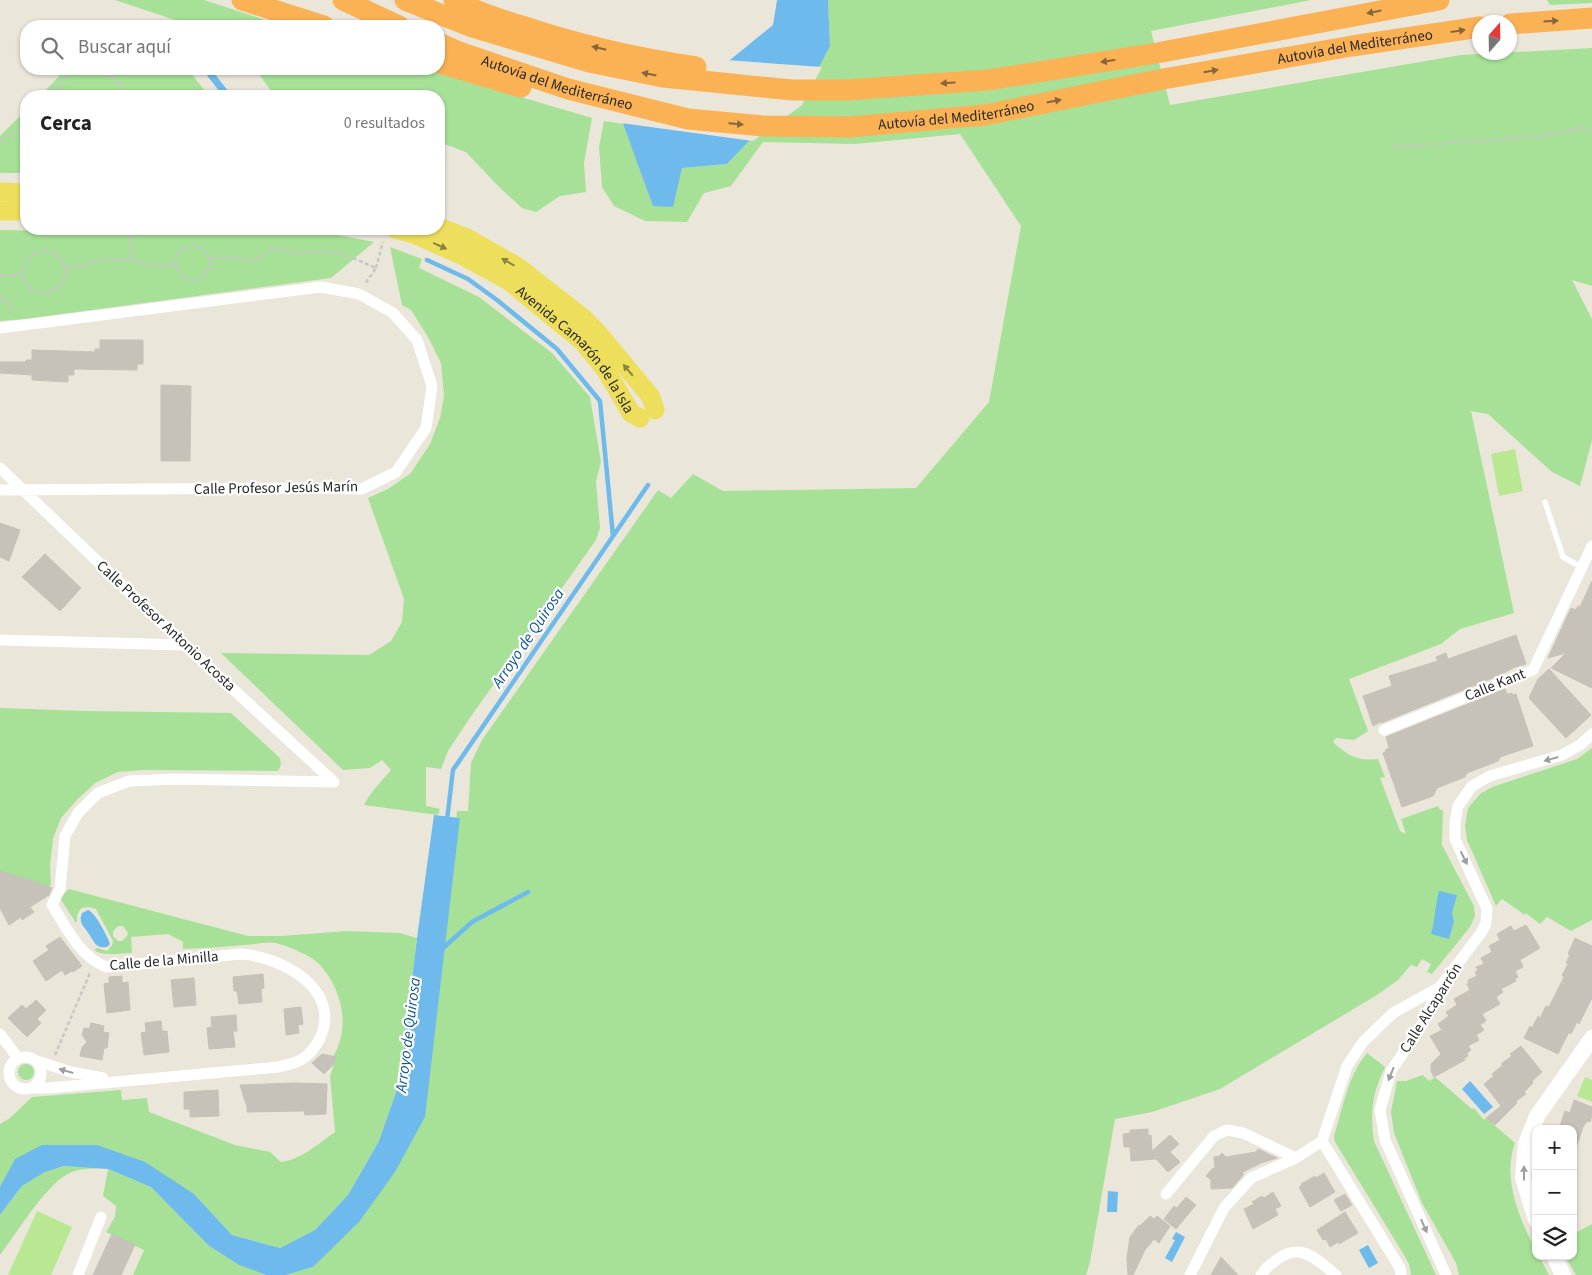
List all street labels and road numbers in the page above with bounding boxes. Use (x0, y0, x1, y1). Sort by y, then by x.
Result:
street label: Autovía del Mediterráneo (1276, 24, 1434, 69)
street label: Autovía del Mediterráneo (479, 50, 635, 115)
street label: Autovía del Mediterráneo (877, 95, 1036, 135)
street label: Avenida Camarón de la Isla (512, 280, 639, 417)
street label: Calle Profesor Jesús Marín (194, 476, 358, 500)
street label: Calle Profesor Antonio Acosta (92, 556, 240, 696)
street label: Calle Kant (1462, 663, 1528, 707)
street label: Calle de la Minilla (109, 946, 219, 976)
street label: Calle Alcaparrón (1395, 959, 1467, 1057)

